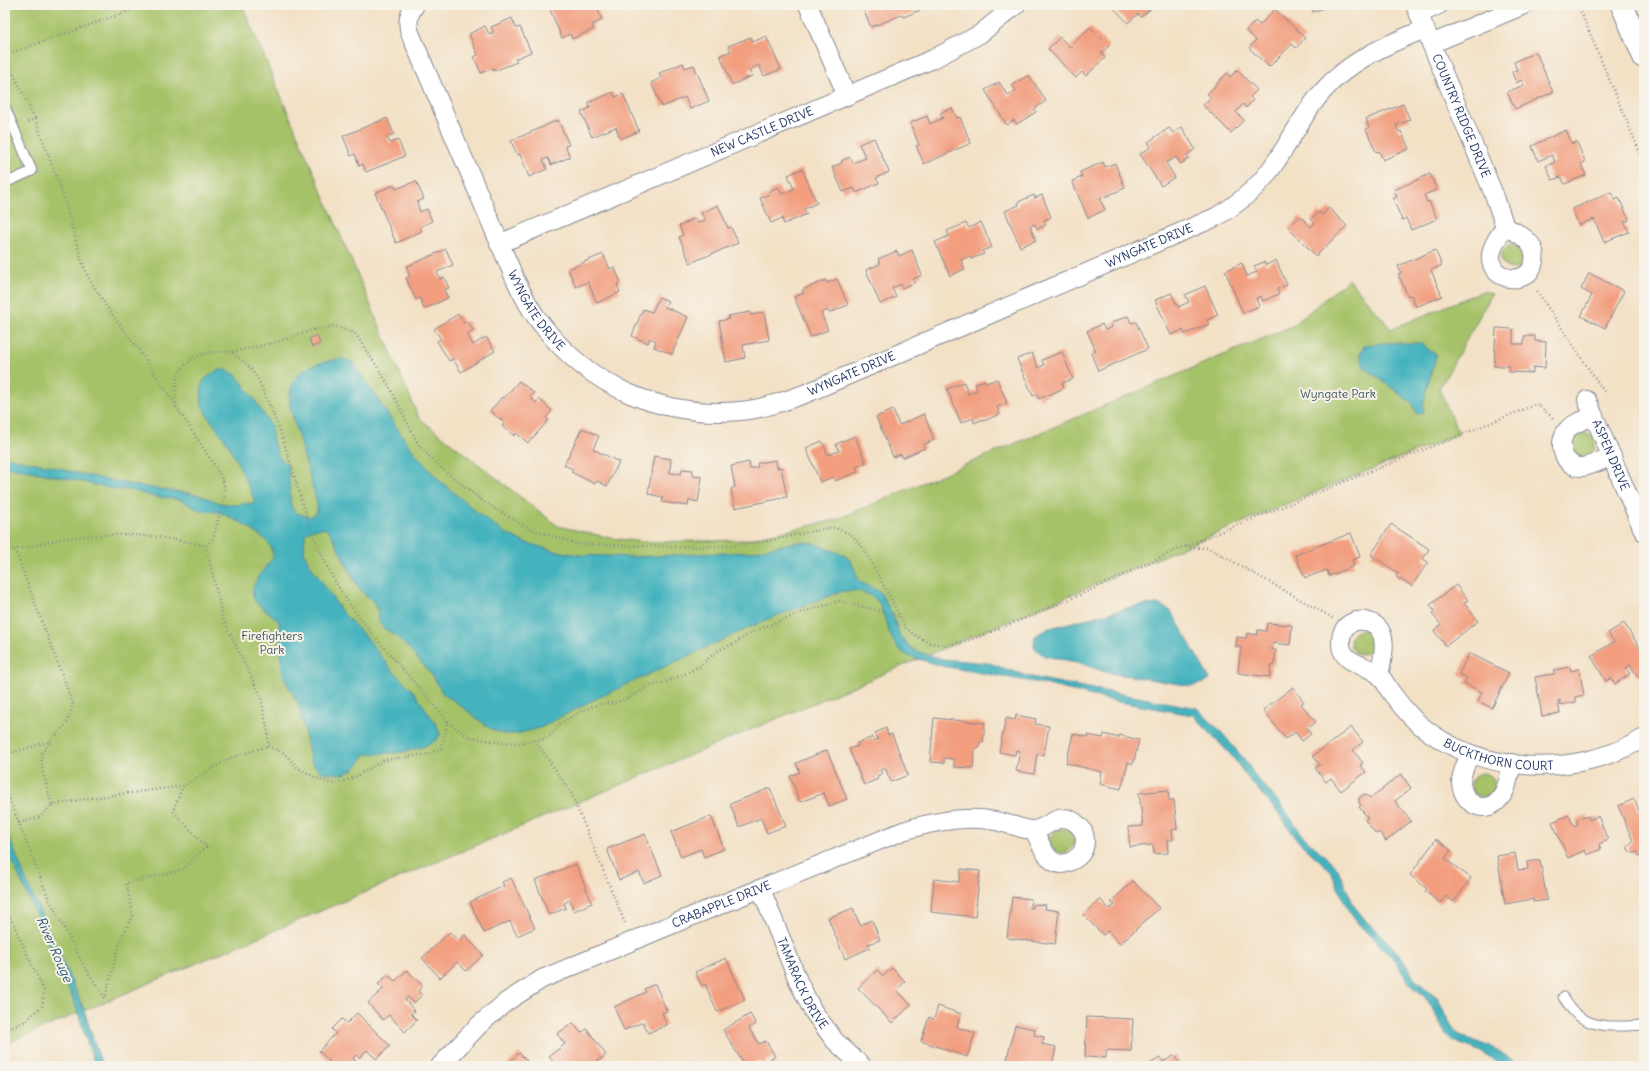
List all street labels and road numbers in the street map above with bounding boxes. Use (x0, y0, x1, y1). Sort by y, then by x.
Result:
street label: COUNTRY RIDGE DRIVE (1429, 51, 1494, 180)
street label: NEW CASTLE DRIVE (708, 103, 816, 160)
street label: WYNGATE DRIVE (1103, 220, 1195, 271)
street label: WYNGATE DRIVE (505, 268, 569, 353)
street label: WYNGATE DRIVE (805, 348, 897, 399)
street label: ASPEN DRIVE (1589, 417, 1633, 493)
street label: BUCKTHORN COURT (1441, 735, 1554, 773)
street label: CRABAPPLE DRIVE (669, 877, 773, 931)
street label: TAMARACK DRIVE (774, 935, 832, 1032)

